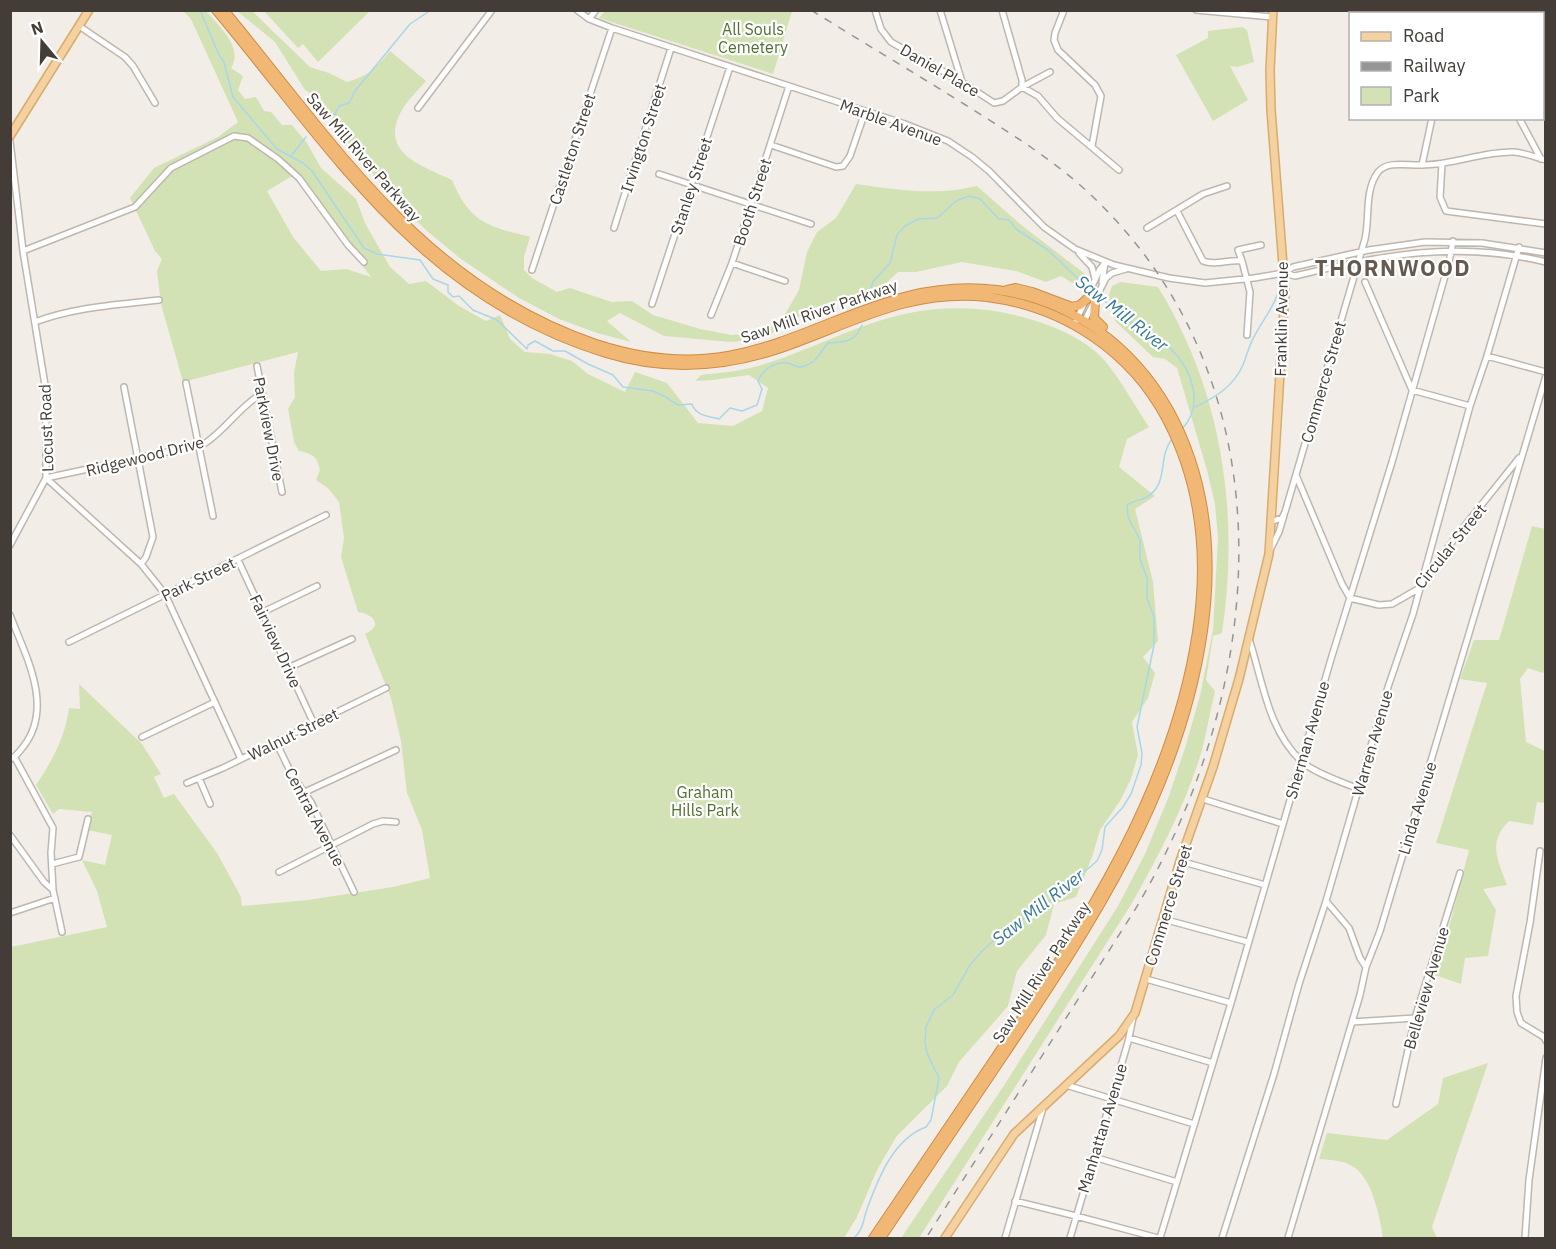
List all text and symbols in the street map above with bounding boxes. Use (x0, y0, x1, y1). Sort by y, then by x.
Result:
north arrow (12, 12, 72, 72)
legend (1349, 12, 1544, 120)
text: N (28, 16, 46, 39)
park label: All Souls Cemetery (718, 19, 788, 57)
text: Road (1403, 24, 1444, 47)
street label: Daniel Place (897, 39, 984, 101)
text: Railway (1403, 54, 1465, 77)
street label: Irvington Street (616, 81, 670, 195)
text: Park (1403, 84, 1440, 107)
street label: Saw Mill River Parkway (302, 88, 426, 226)
street label: Castleton Street (545, 91, 599, 207)
street label: Marble Avenue (837, 94, 945, 150)
street label: Stanley Street (666, 135, 716, 237)
street label: Booth Street (728, 156, 776, 248)
district label: THORNWOOD (1315, 253, 1471, 282)
street label: Franklin Avenue (1270, 261, 1292, 377)
water label: Saw Mill River (1071, 270, 1173, 357)
street label: Saw Mill River Parkway (738, 275, 900, 347)
street label: Commerce Street (1296, 319, 1350, 445)
street label: Parkview Drive (249, 375, 289, 483)
street label: Locust Road (34, 384, 58, 472)
street label: Ridgewood Drive (84, 432, 206, 480)
street label: Circular Street (1410, 500, 1490, 592)
street label: Park Street (158, 552, 238, 606)
street label: Fairview Drive (246, 591, 306, 691)
street label: Sherman Avenue (1281, 678, 1333, 801)
street label: Warren Avenue (1347, 687, 1397, 798)
street label: Walnut Street (244, 703, 342, 765)
street label: Linda Avenue (1393, 759, 1441, 857)
street label: Central Avenue (281, 764, 350, 870)
park label: Graham Hills Park (671, 782, 740, 820)
street label: Commerce Street (1140, 842, 1196, 968)
water label: Saw Mill River (987, 863, 1089, 950)
street label: Saw Mill River Parkway (988, 898, 1094, 1046)
street label: Belleview Avenue (1399, 924, 1453, 1052)
street label: Manhattan Avenue (1073, 1061, 1131, 1195)

